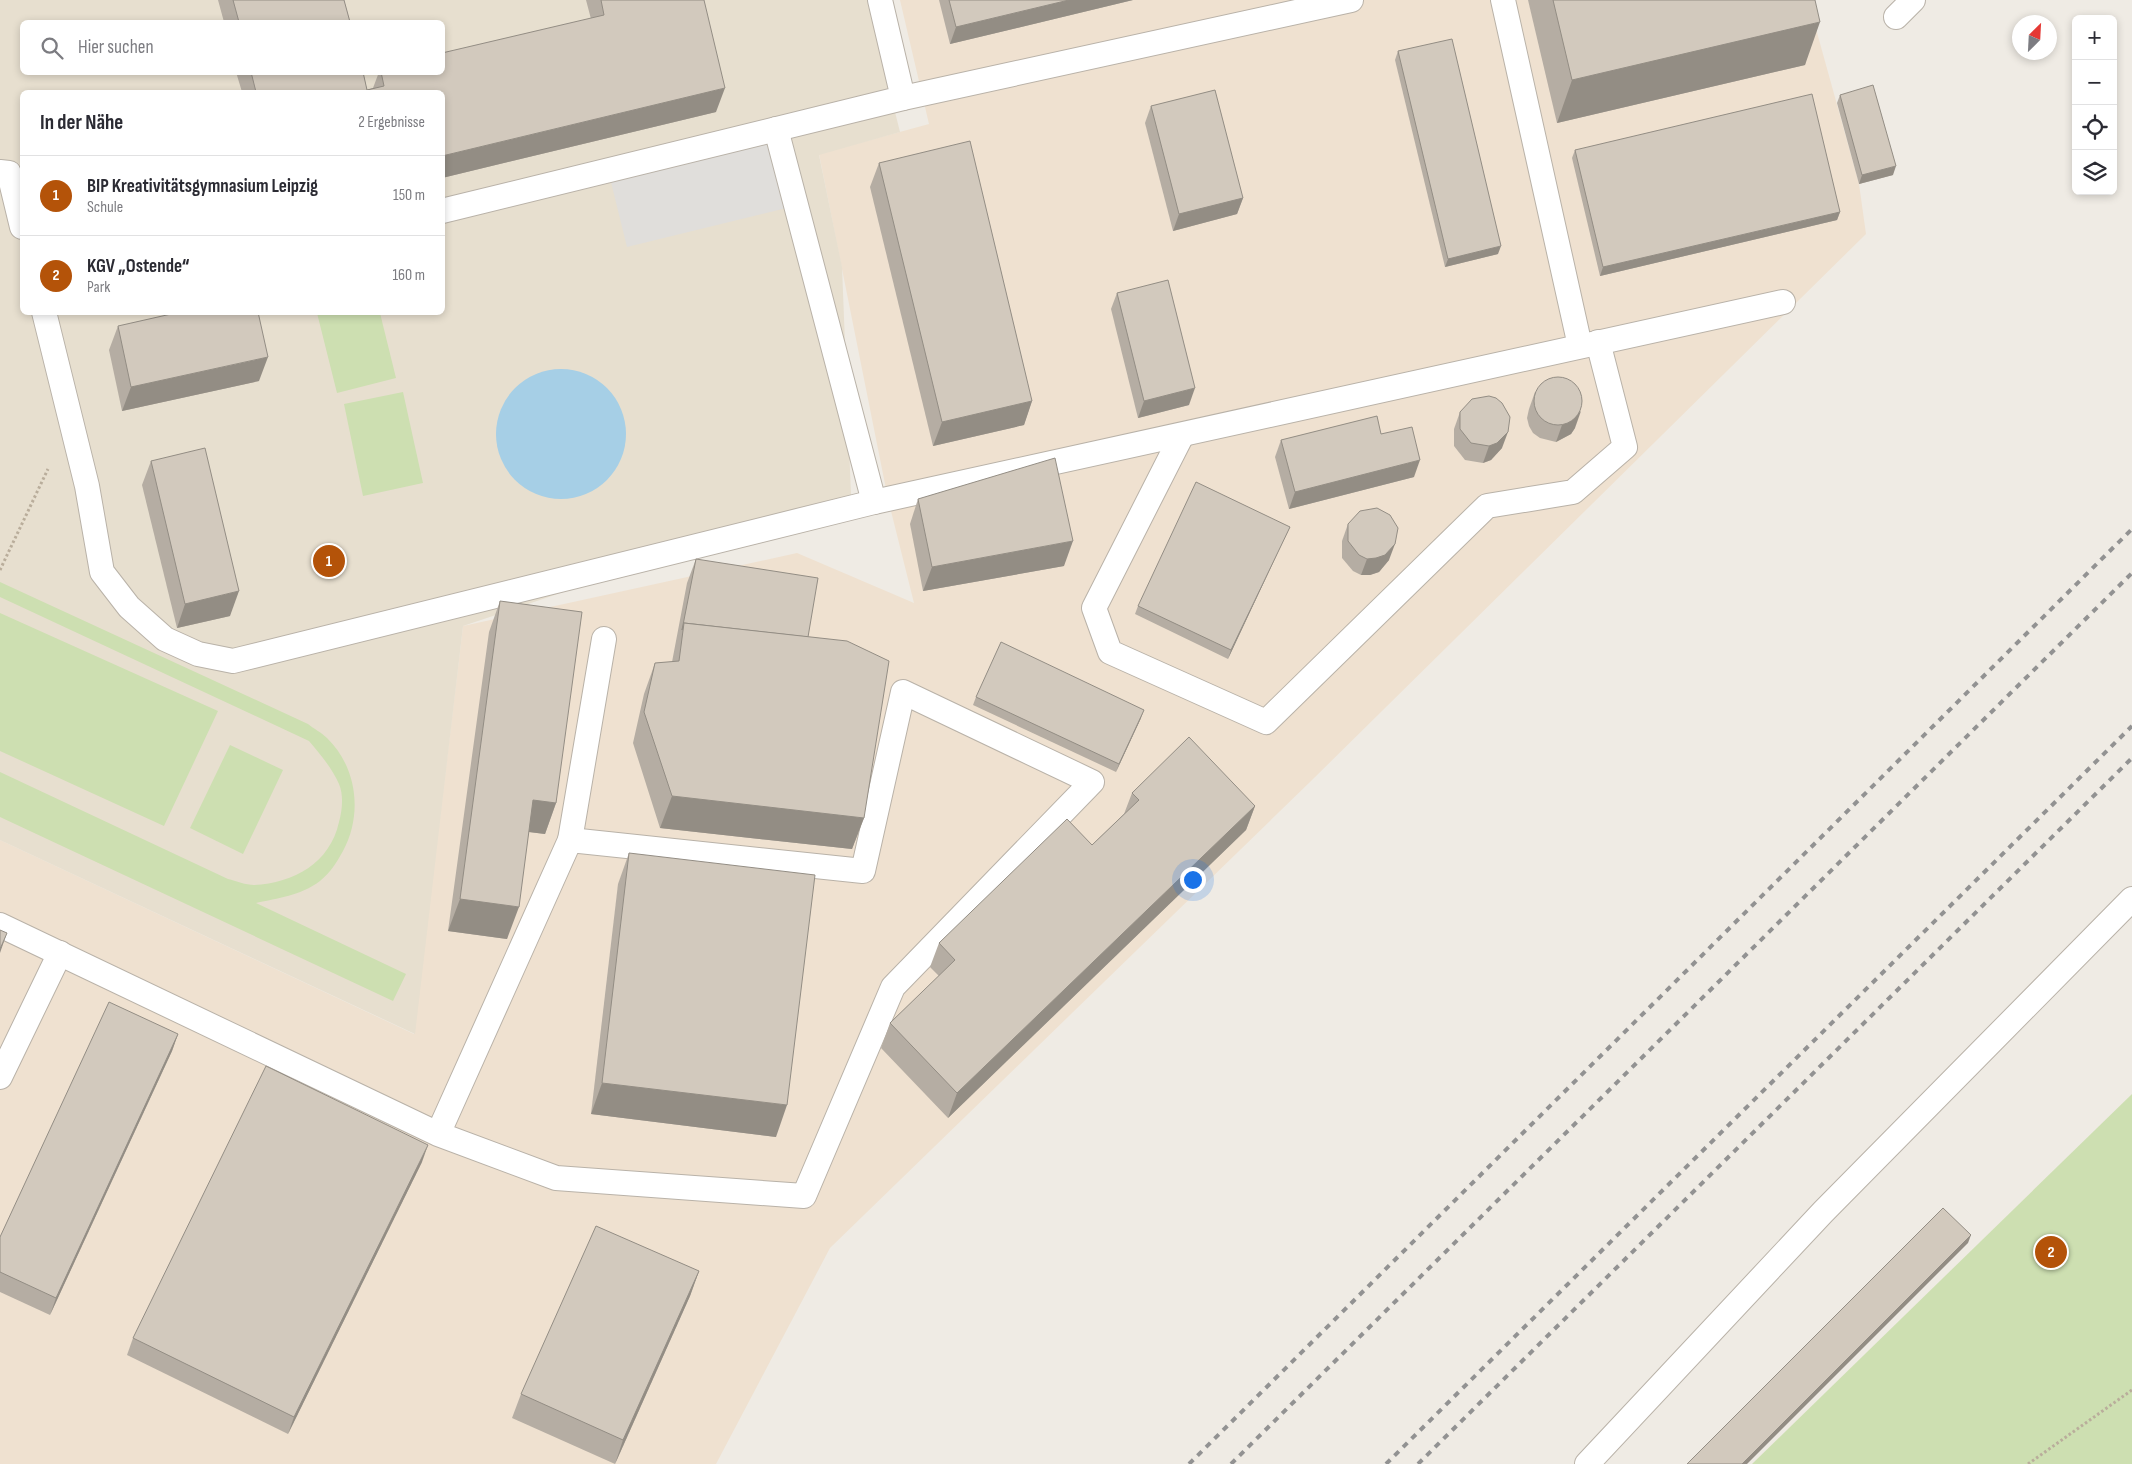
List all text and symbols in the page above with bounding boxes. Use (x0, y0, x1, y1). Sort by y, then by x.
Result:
north arrow (2012, 15, 2057, 60)
map controls (2072, 15, 2117, 195)
button: + (2072, 15, 2117, 60)
search box (20, 20, 445, 75)
icon: search (38, 34, 66, 62)
text: Hier suchen (78, 36, 154, 59)
button: − (2072, 60, 2117, 105)
button: locate (2072, 105, 2117, 150)
text: In der Nähe (40, 110, 123, 135)
text: 2 Ergebnisse (358, 113, 425, 132)
button: layers (2072, 150, 2117, 195)
text: BIP Kreativitätsgymnasium Leipzig (87, 175, 318, 198)
text: 1 (53, 186, 59, 205)
text: 150 m (393, 186, 425, 205)
text: Schule (87, 198, 123, 217)
text: KGV „Ostende“ (87, 255, 189, 278)
text: 2 (52, 266, 60, 285)
text: 160 m (392, 266, 425, 285)
text: Park (87, 278, 110, 297)
pin: 1 (313, 542, 345, 580)
your location (1180, 867, 1206, 893)
pin: 2 (2035, 1233, 2067, 1271)

